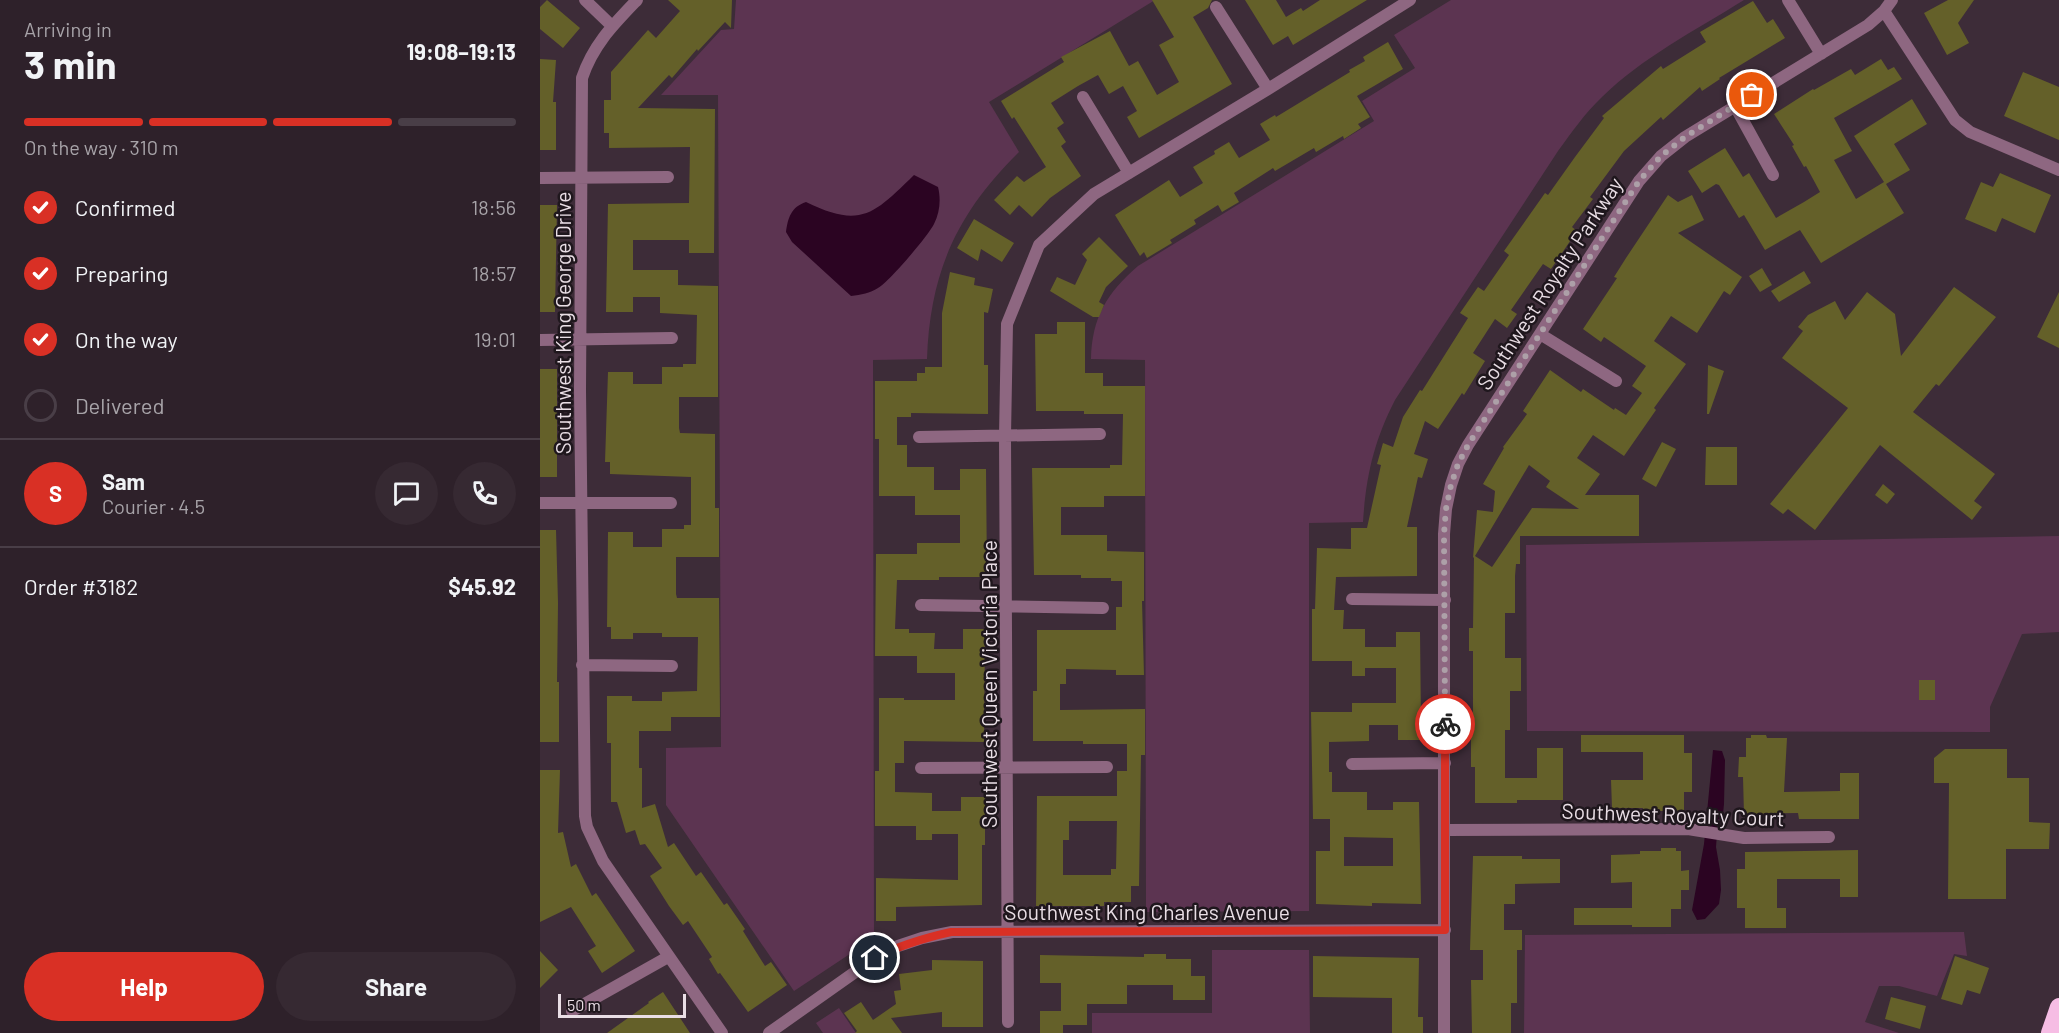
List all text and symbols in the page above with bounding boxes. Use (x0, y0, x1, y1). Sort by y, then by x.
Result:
text: Arriving in (24, 17, 112, 41)
text: 19:08–19:13 (406, 38, 516, 64)
text: 3 min (24, 40, 117, 87)
pin (1726, 69, 1777, 120)
icon: bag (1735, 78, 1768, 111)
text: On the way · 310 m (24, 135, 179, 159)
street label: Southwest Royalty Parkway (1471, 172, 1627, 394)
icon: check (24, 191, 57, 224)
street label: Southwest King George Drive (550, 192, 575, 454)
text: Confirmed (75, 194, 175, 220)
text: 18:56 (471, 195, 516, 219)
icon: check (24, 257, 57, 290)
text: Preparing (75, 260, 168, 286)
text: 18:57 (472, 261, 516, 285)
icon: check (24, 323, 57, 356)
text: On the way (75, 326, 178, 352)
text: 19:01 (474, 327, 516, 351)
text: Delivered (75, 392, 164, 418)
button: chat (375, 462, 438, 525)
button: phone (453, 462, 516, 525)
text: Sam (102, 468, 145, 494)
text: S (49, 480, 62, 506)
text: Courier · 4.5 (102, 494, 205, 518)
street label: Southwest Queen Victoria Place (976, 540, 1001, 828)
text: Order #3182 (24, 573, 138, 599)
text: $45.92 (448, 573, 516, 599)
courier (1415, 694, 1475, 754)
icon: bike (1429, 708, 1462, 741)
street label: Southwest Royalty Court (1561, 798, 1785, 830)
street label: Southwest King Charles Avenue (1004, 899, 1290, 924)
pin (849, 932, 900, 983)
icon: home (858, 941, 891, 974)
button: Help (24, 952, 264, 1021)
button: Share (276, 952, 516, 1021)
scale bar (558, 991, 686, 1018)
text: 50 m (567, 995, 601, 1014)

